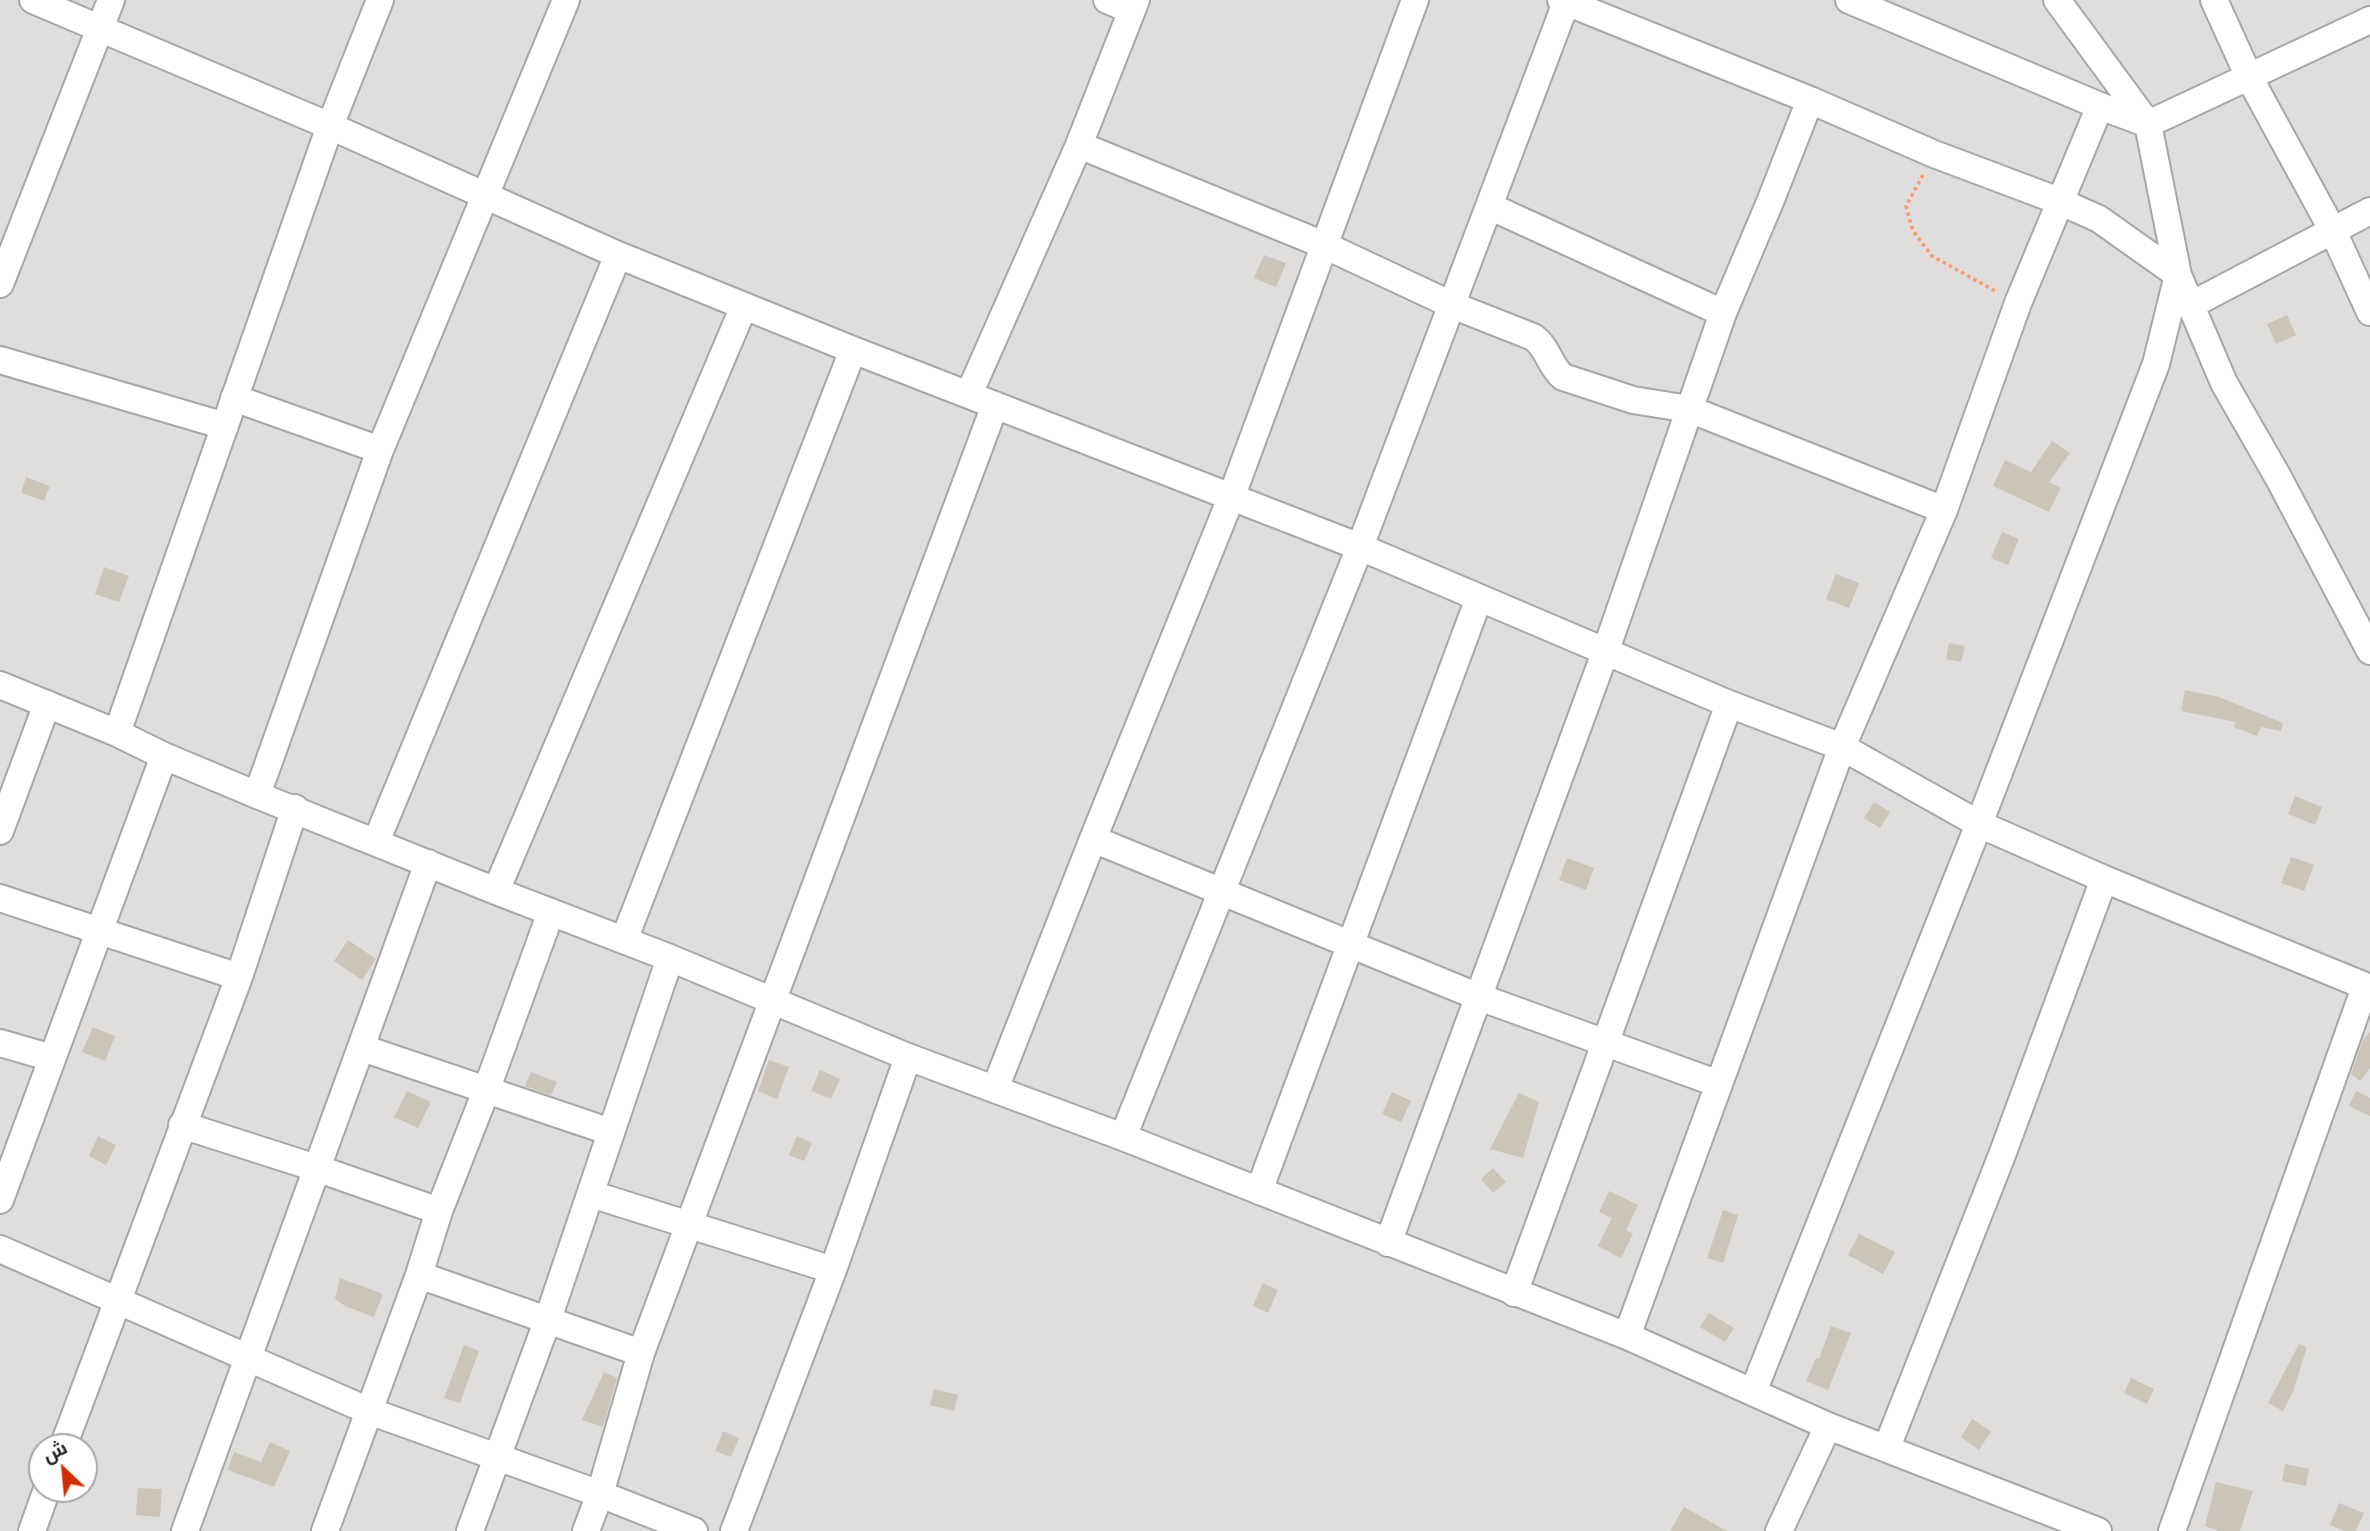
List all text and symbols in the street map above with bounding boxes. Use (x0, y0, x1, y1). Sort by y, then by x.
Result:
north arrow (28, 1433, 98, 1503)
text: ش (39, 1436, 70, 1466)

